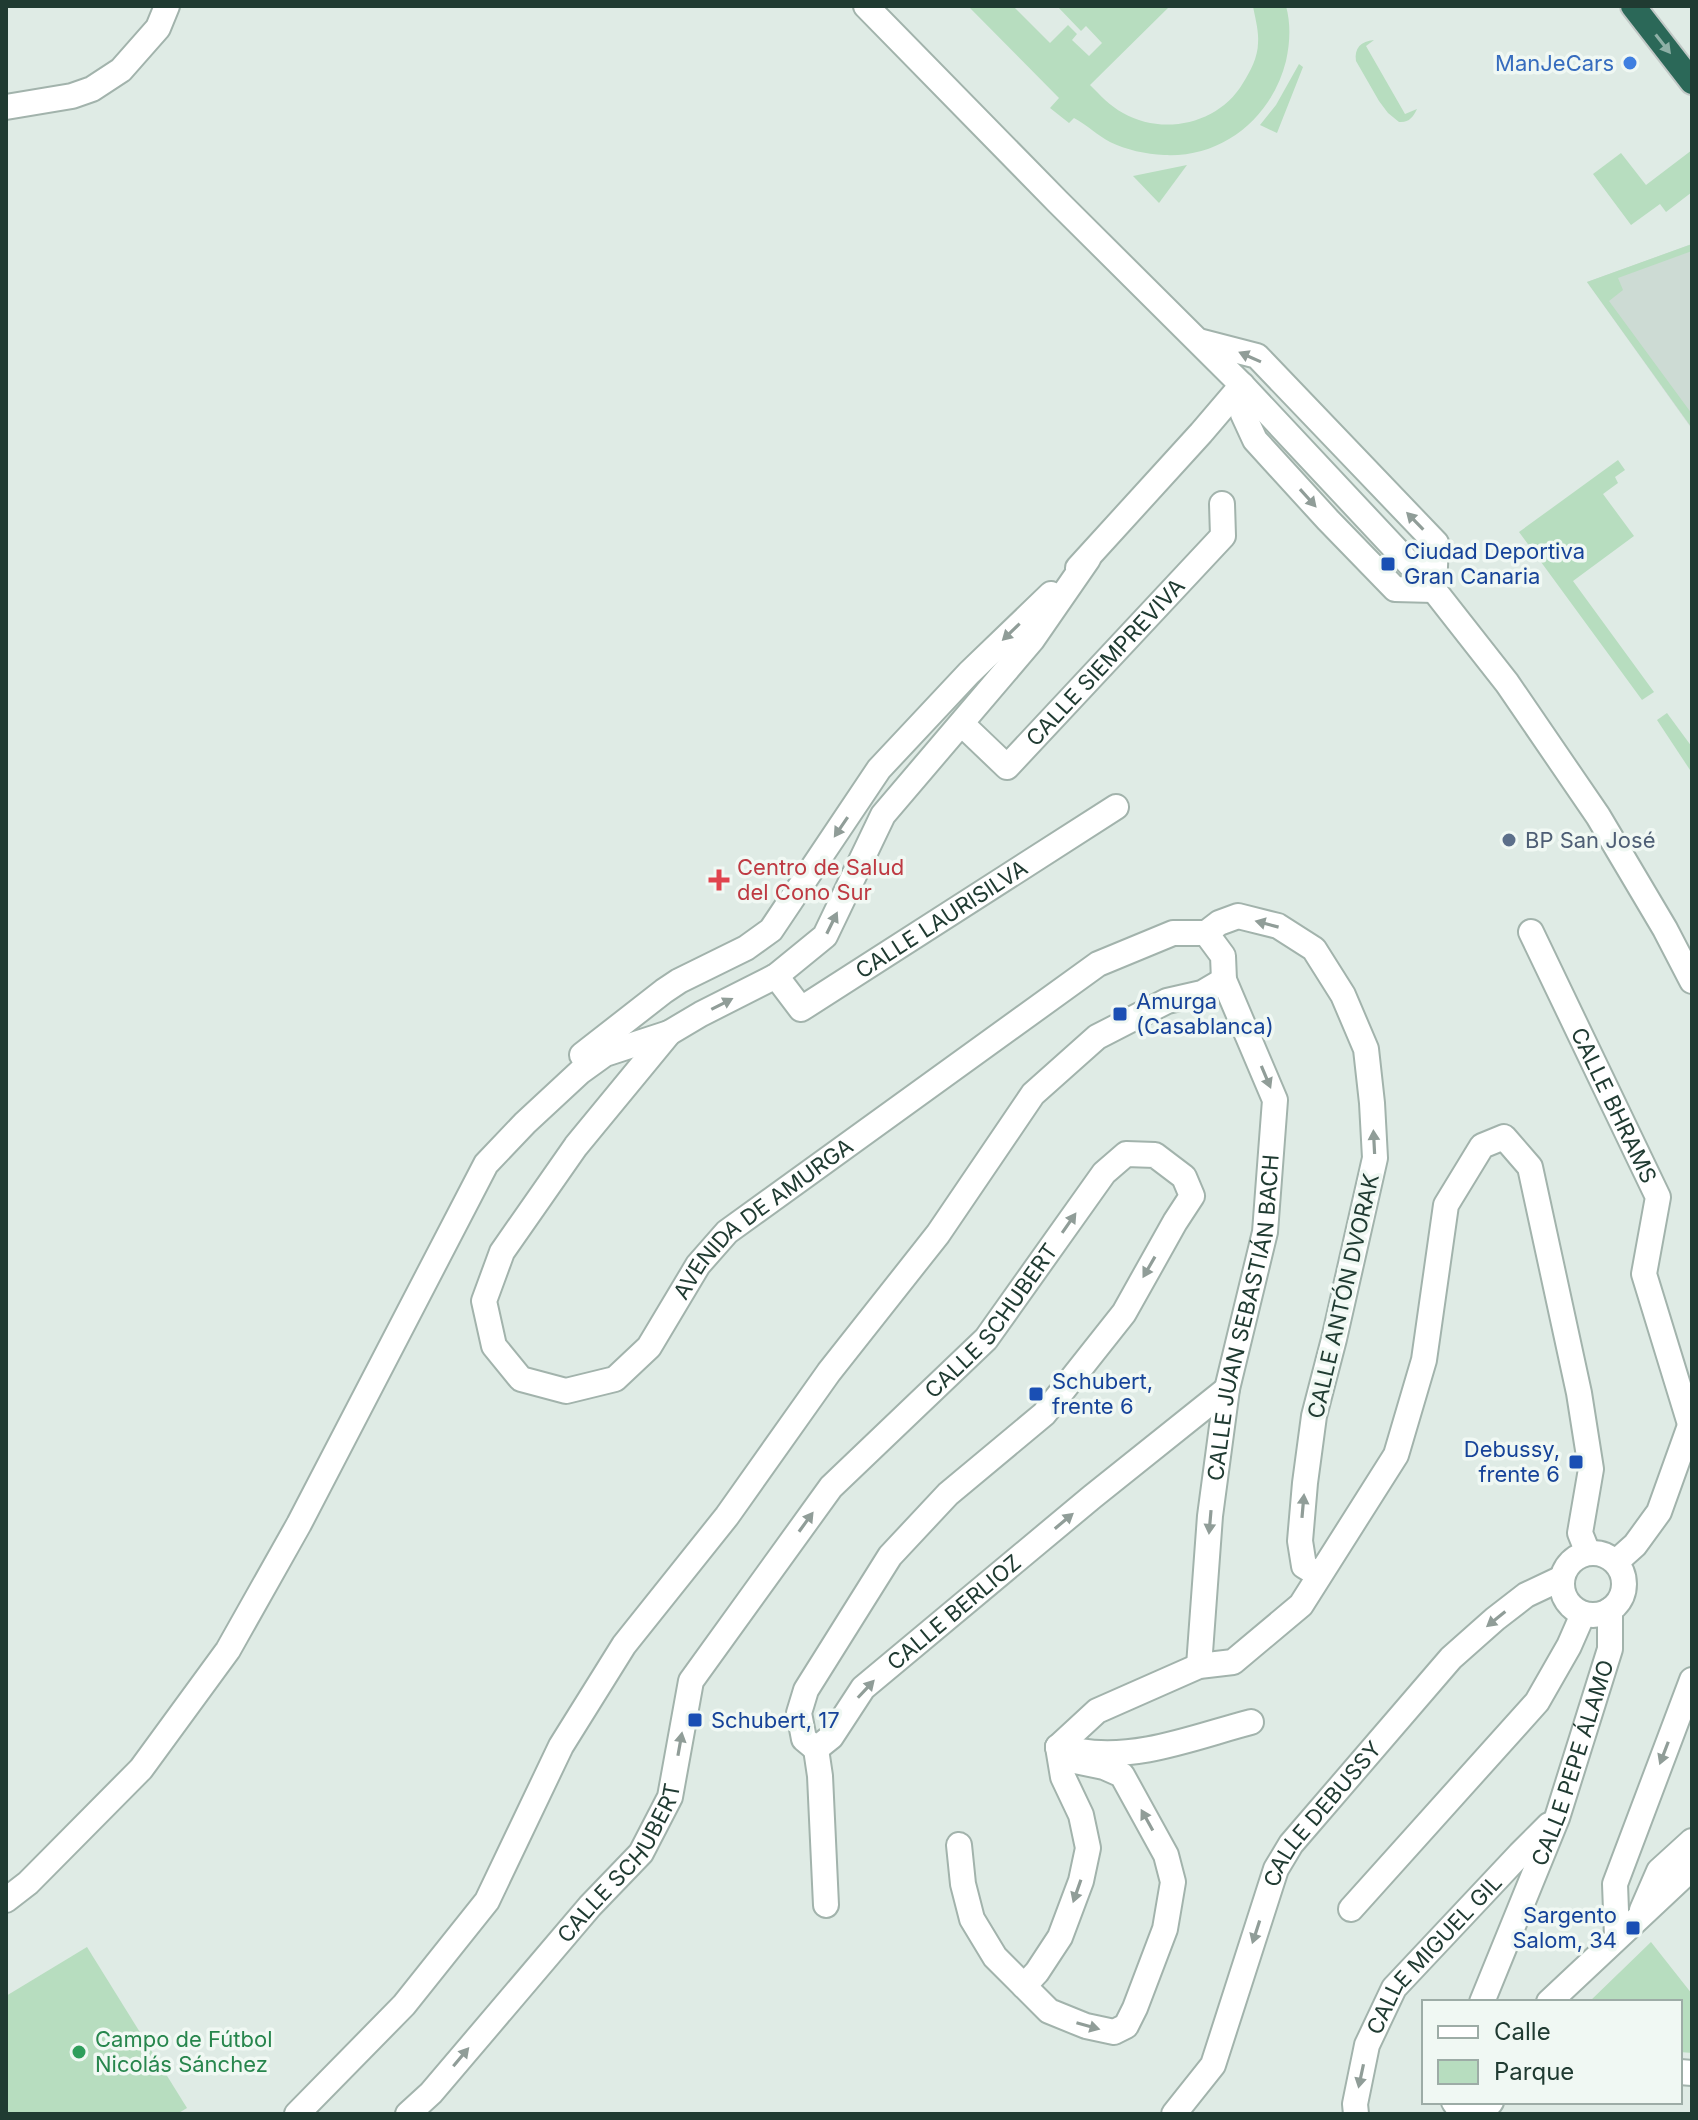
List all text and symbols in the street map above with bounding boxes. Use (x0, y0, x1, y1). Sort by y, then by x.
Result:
one-way arrow (1654, 34, 1670, 54)
place label: ManJeCars (1495, 50, 1614, 76)
marker: ManJeCars (1621, 54, 1639, 72)
one-way arrow (1239, 350, 1262, 363)
one-way arrow (1298, 488, 1316, 507)
one-way arrow (1406, 512, 1424, 531)
place label: Ciudad Deportiva Gran Canaria (1404, 538, 1585, 589)
marker: Ciudad Deportiva Gran Canaria (1379, 555, 1397, 573)
street label: CALLE SIEMPREVIVA (1021, 573, 1190, 751)
one-way arrow (1002, 622, 1021, 640)
one-way arrow (834, 816, 849, 837)
place label: BP San José (1525, 827, 1655, 853)
marker: BP San José (1500, 831, 1518, 849)
place label: Centro de Salud del Cono Sur (737, 854, 904, 905)
street label: CALLE LAURISILVA (851, 854, 1032, 984)
marker: Centro de Salud del Cono Sur (708, 869, 730, 891)
one-way arrow (825, 912, 839, 935)
one-way arrow (1255, 917, 1280, 929)
place label: Amurga (Casablanca) (1136, 988, 1274, 1039)
one-way arrow (710, 997, 733, 1010)
marker: Amurga (Casablanca) (1111, 1005, 1129, 1023)
street label: CALLE BHRAMS (1566, 1023, 1662, 1187)
one-way arrow (1259, 1065, 1272, 1089)
one-way arrow (1367, 1129, 1380, 1154)
street label: AVENIDA DE AMURGA (668, 1133, 858, 1304)
street label: CALLE JUAN SEBASTIÁN BACH (1202, 1153, 1284, 1482)
street label: CALLE ANTÓN DVORAK (1302, 1171, 1384, 1421)
one-way arrow (1061, 1212, 1077, 1234)
street label: CALLE SCHUBERT (919, 1238, 1063, 1403)
one-way arrow (1142, 1256, 1156, 1278)
place label: Schubert, frente 6 (1052, 1368, 1153, 1419)
marker: Schubert, frente 6 (1027, 1385, 1045, 1403)
place label: Debussy, frente 6 (1464, 1436, 1560, 1487)
marker: Debussy, frente 6 (1567, 1453, 1585, 1471)
one-way arrow (1297, 1493, 1310, 1518)
one-way arrow (1203, 1510, 1216, 1535)
one-way arrow (798, 1512, 813, 1533)
one-way arrow (1053, 1513, 1073, 1530)
street label: CALLE BERLIOZ (882, 1549, 1026, 1675)
one-way arrow (1486, 1610, 1506, 1626)
street label: CALLE PEPE ÁLAMO (1526, 1657, 1619, 1870)
one-way arrow (856, 1680, 874, 1699)
place label: Schubert, 17 (711, 1707, 840, 1733)
marker: Schubert, 17 (686, 1711, 704, 1729)
one-way arrow (674, 1731, 686, 1756)
street label: CALLE DEBUSSY (1258, 1736, 1387, 1890)
one-way arrow (1657, 1741, 1670, 1765)
street label: CALLE SCHUBERT (552, 1781, 685, 1948)
one-way arrow (1141, 1808, 1154, 1831)
street label: CALLE MIGUEL GIL (1361, 1869, 1507, 2038)
one-way arrow (1070, 1880, 1082, 1904)
place label: Sargento Salom, 34 (1512, 1902, 1617, 1953)
marker: Sargento Salom, 34 (1624, 1919, 1642, 1937)
one-way arrow (1249, 1920, 1262, 1944)
legend (1422, 2000, 1682, 2104)
text: Calle (1494, 2017, 1551, 2046)
one-way arrow (1077, 2020, 1101, 2033)
place label: Campo de Fútbol Nicolás Sánchez (95, 2026, 272, 2077)
marker: Campo de Fútbol Nicolás Sánchez (70, 2043, 88, 2061)
one-way arrow (452, 2048, 469, 2068)
text: Parque (1494, 2057, 1574, 2086)
one-way arrow (1354, 2064, 1367, 2089)

